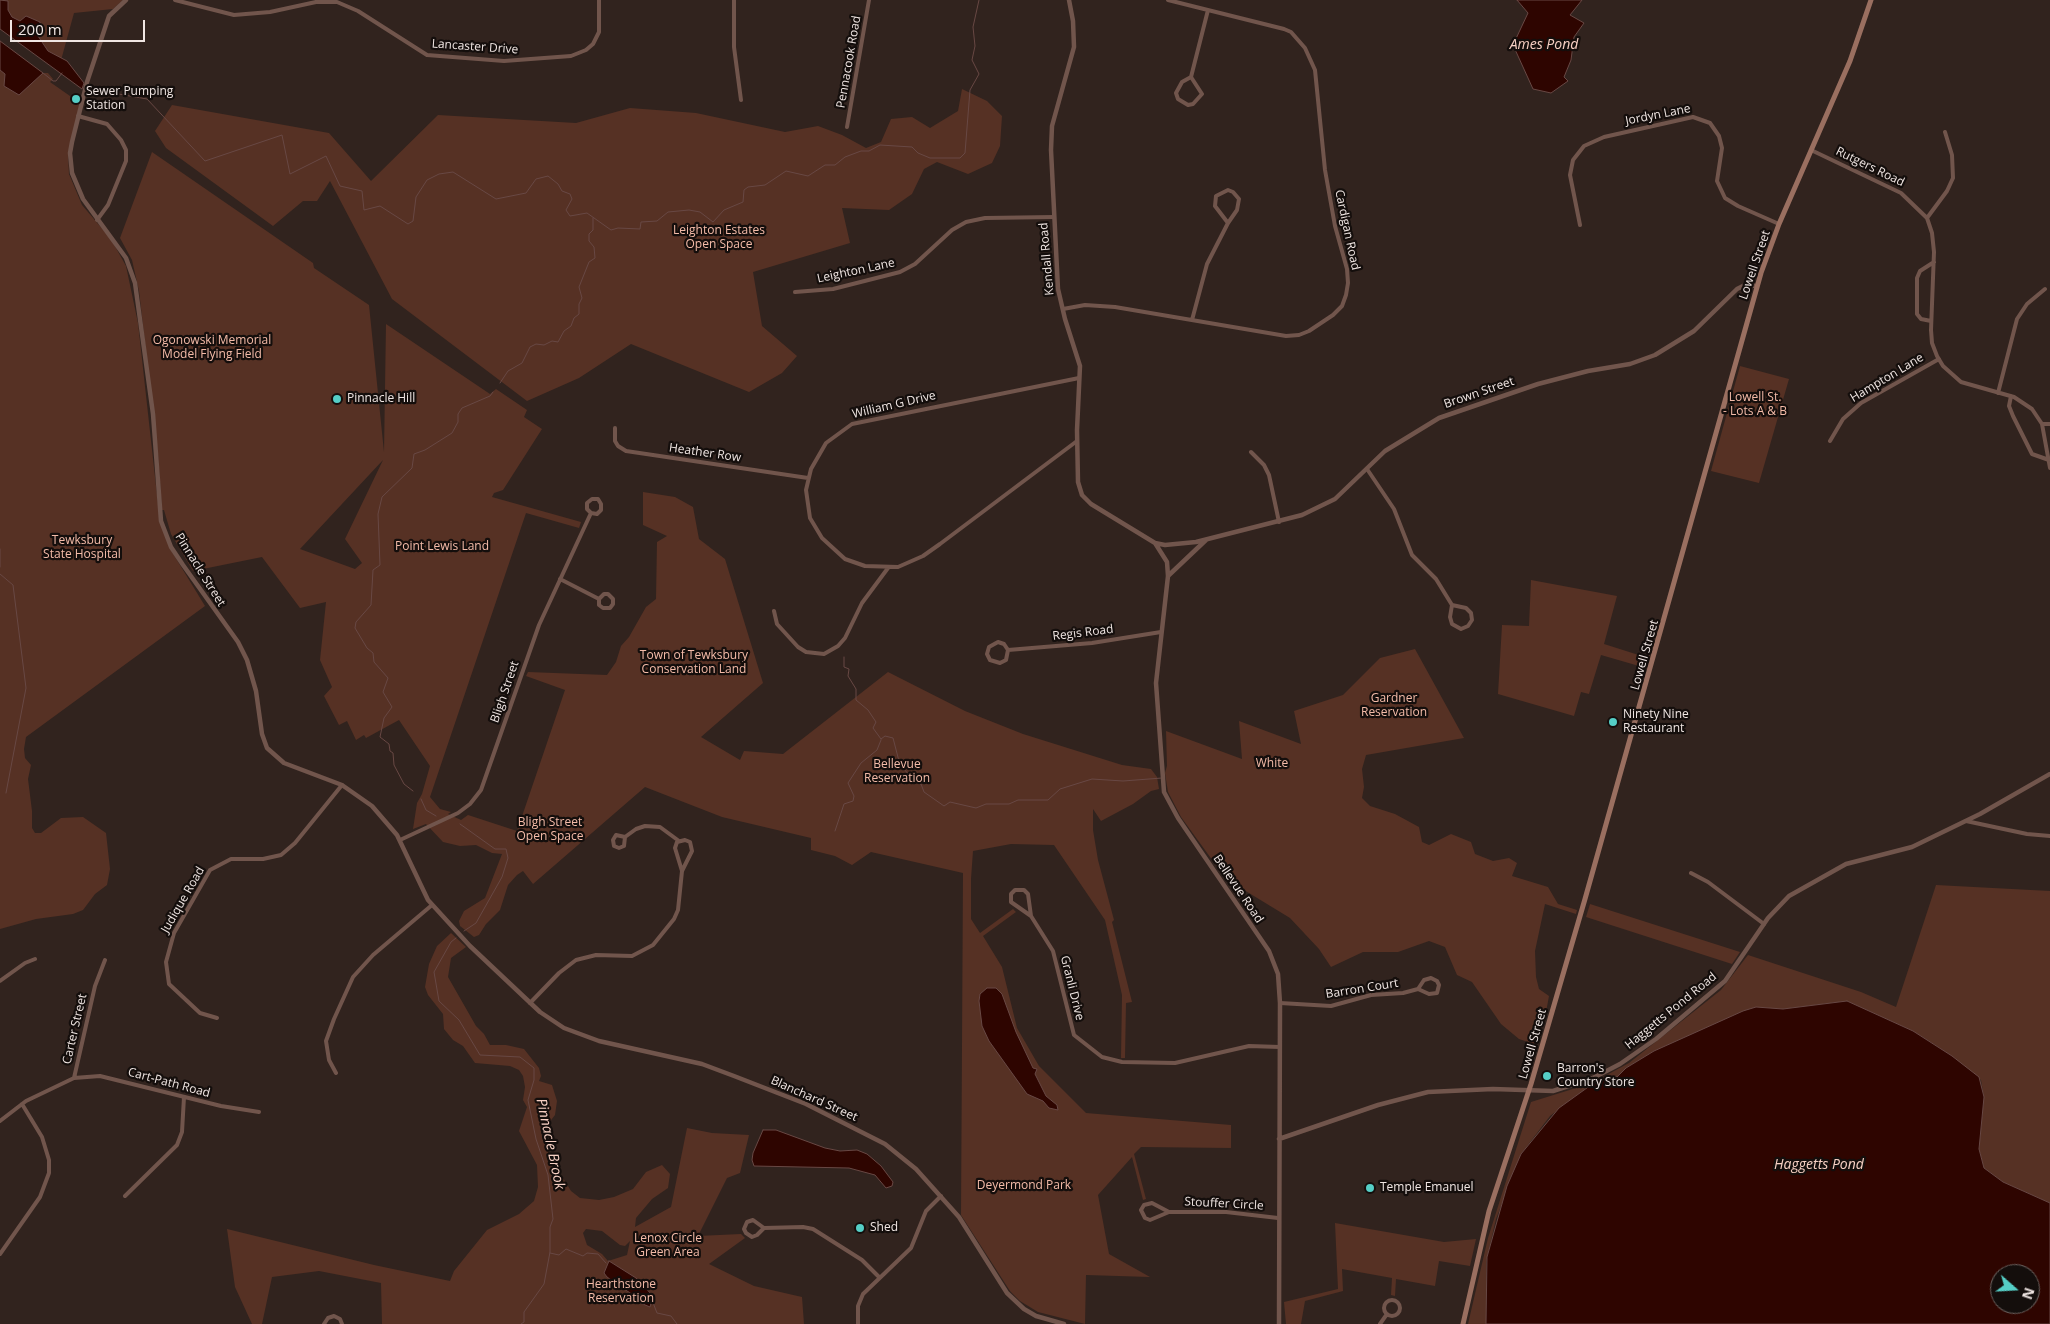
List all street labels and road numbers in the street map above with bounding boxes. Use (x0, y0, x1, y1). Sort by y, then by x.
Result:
street label: Pennacook Road (834, 15, 864, 109)
street label: Lancaster Drive (431, 37, 519, 57)
street label: Jordyn Lane (1624, 102, 1692, 128)
street label: Rutgers Road (1833, 144, 1907, 190)
street label: Cardigan Road (1331, 188, 1363, 272)
street label: Kendall Road (1037, 222, 1057, 296)
street label: Lowell Street (1736, 229, 1774, 301)
street label: Leighton Lane (816, 256, 896, 286)
street label: Hampton Lane (1848, 350, 1926, 406)
street label: Brown Street (1442, 374, 1516, 412)
street label: William G Drive (851, 388, 937, 422)
street label: Heather Row (668, 441, 742, 465)
street label: Pinnacle Street (172, 531, 228, 609)
street label: Lowell Street (1628, 618, 1662, 692)
street label: Regis Road (1052, 622, 1114, 644)
street label: Bligh Street (488, 659, 522, 725)
street label: Bellevue Road (1210, 852, 1266, 926)
street label: Judique Road (158, 864, 208, 936)
street label: Granli Drive (1057, 954, 1087, 1022)
street label: Haggetts Pond Road (1622, 970, 1720, 1052)
street label: Barron Court (1325, 976, 1399, 1002)
street label: Carter Street (60, 992, 90, 1066)
street label: Lowell Street (1516, 1007, 1550, 1081)
street label: Cart-Path Road (126, 1065, 212, 1101)
street label: Blanchard Street (768, 1073, 860, 1125)
street label: Stouffer Circle (1184, 1195, 1264, 1213)

